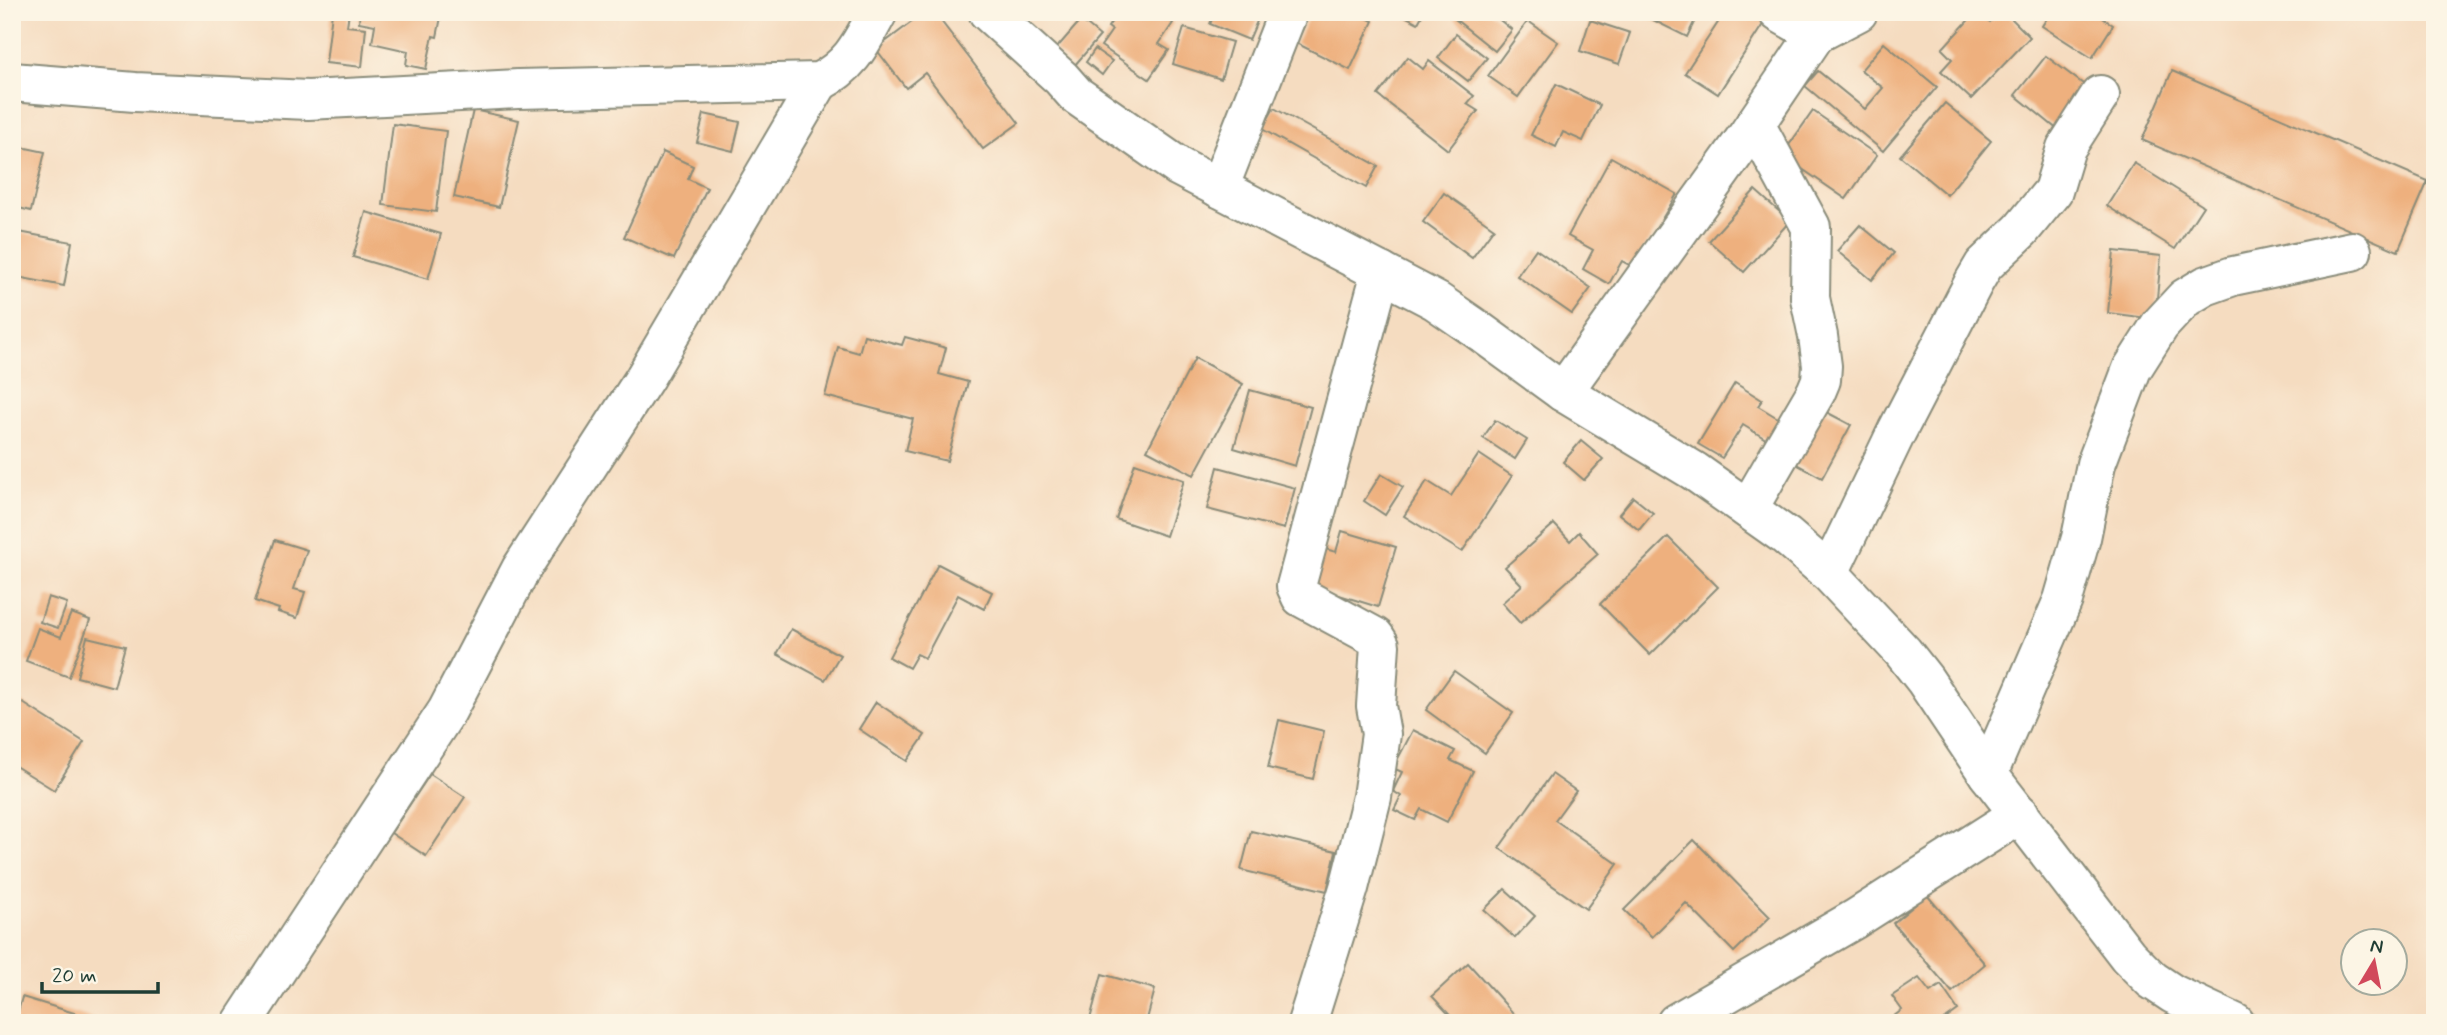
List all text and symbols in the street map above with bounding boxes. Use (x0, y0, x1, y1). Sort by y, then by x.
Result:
north arrow (2338, 926, 2408, 996)
text: N (2368, 933, 2385, 960)
scale bar (42, 951, 158, 995)
text: 20 m (52, 962, 97, 990)

